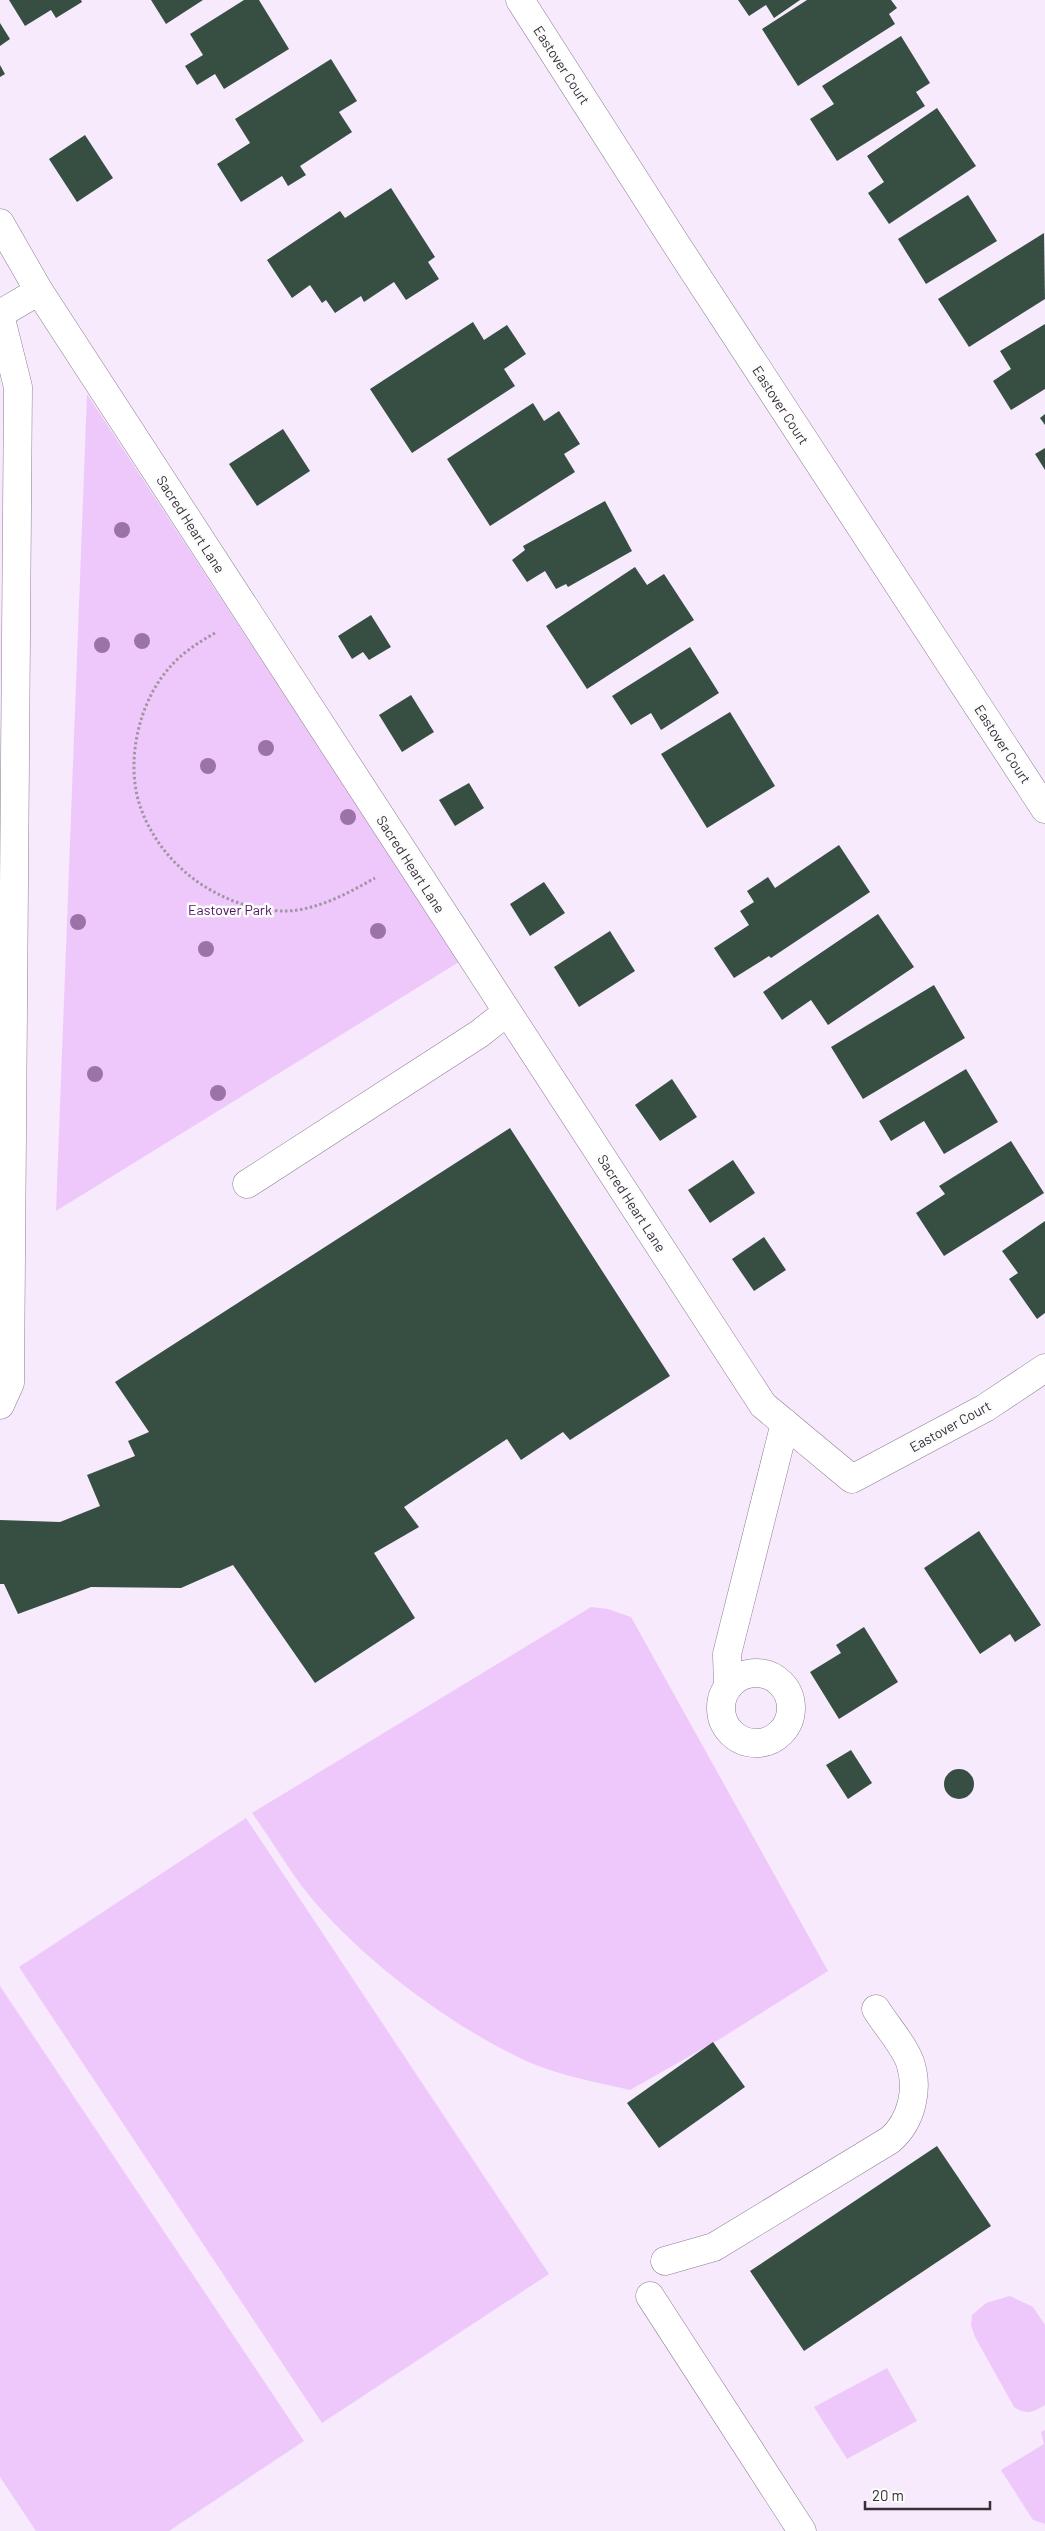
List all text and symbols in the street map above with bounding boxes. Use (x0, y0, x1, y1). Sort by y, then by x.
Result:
street label: Eastover Court (530, 22, 594, 108)
street label: Eastover Court (749, 362, 813, 448)
street label: Sacred Heart Lane (153, 472, 229, 576)
street label: Eastover Court (971, 701, 1035, 787)
street label: Sacred Heart Lane (373, 812, 449, 916)
park label: Eastover Park (188, 901, 272, 918)
street label: Sacred Heart Lane (594, 1151, 670, 1255)
street label: Eastover Court (906, 1397, 994, 1455)
scale bar (865, 2478, 990, 2510)
text: 20 m (872, 2486, 904, 2504)

